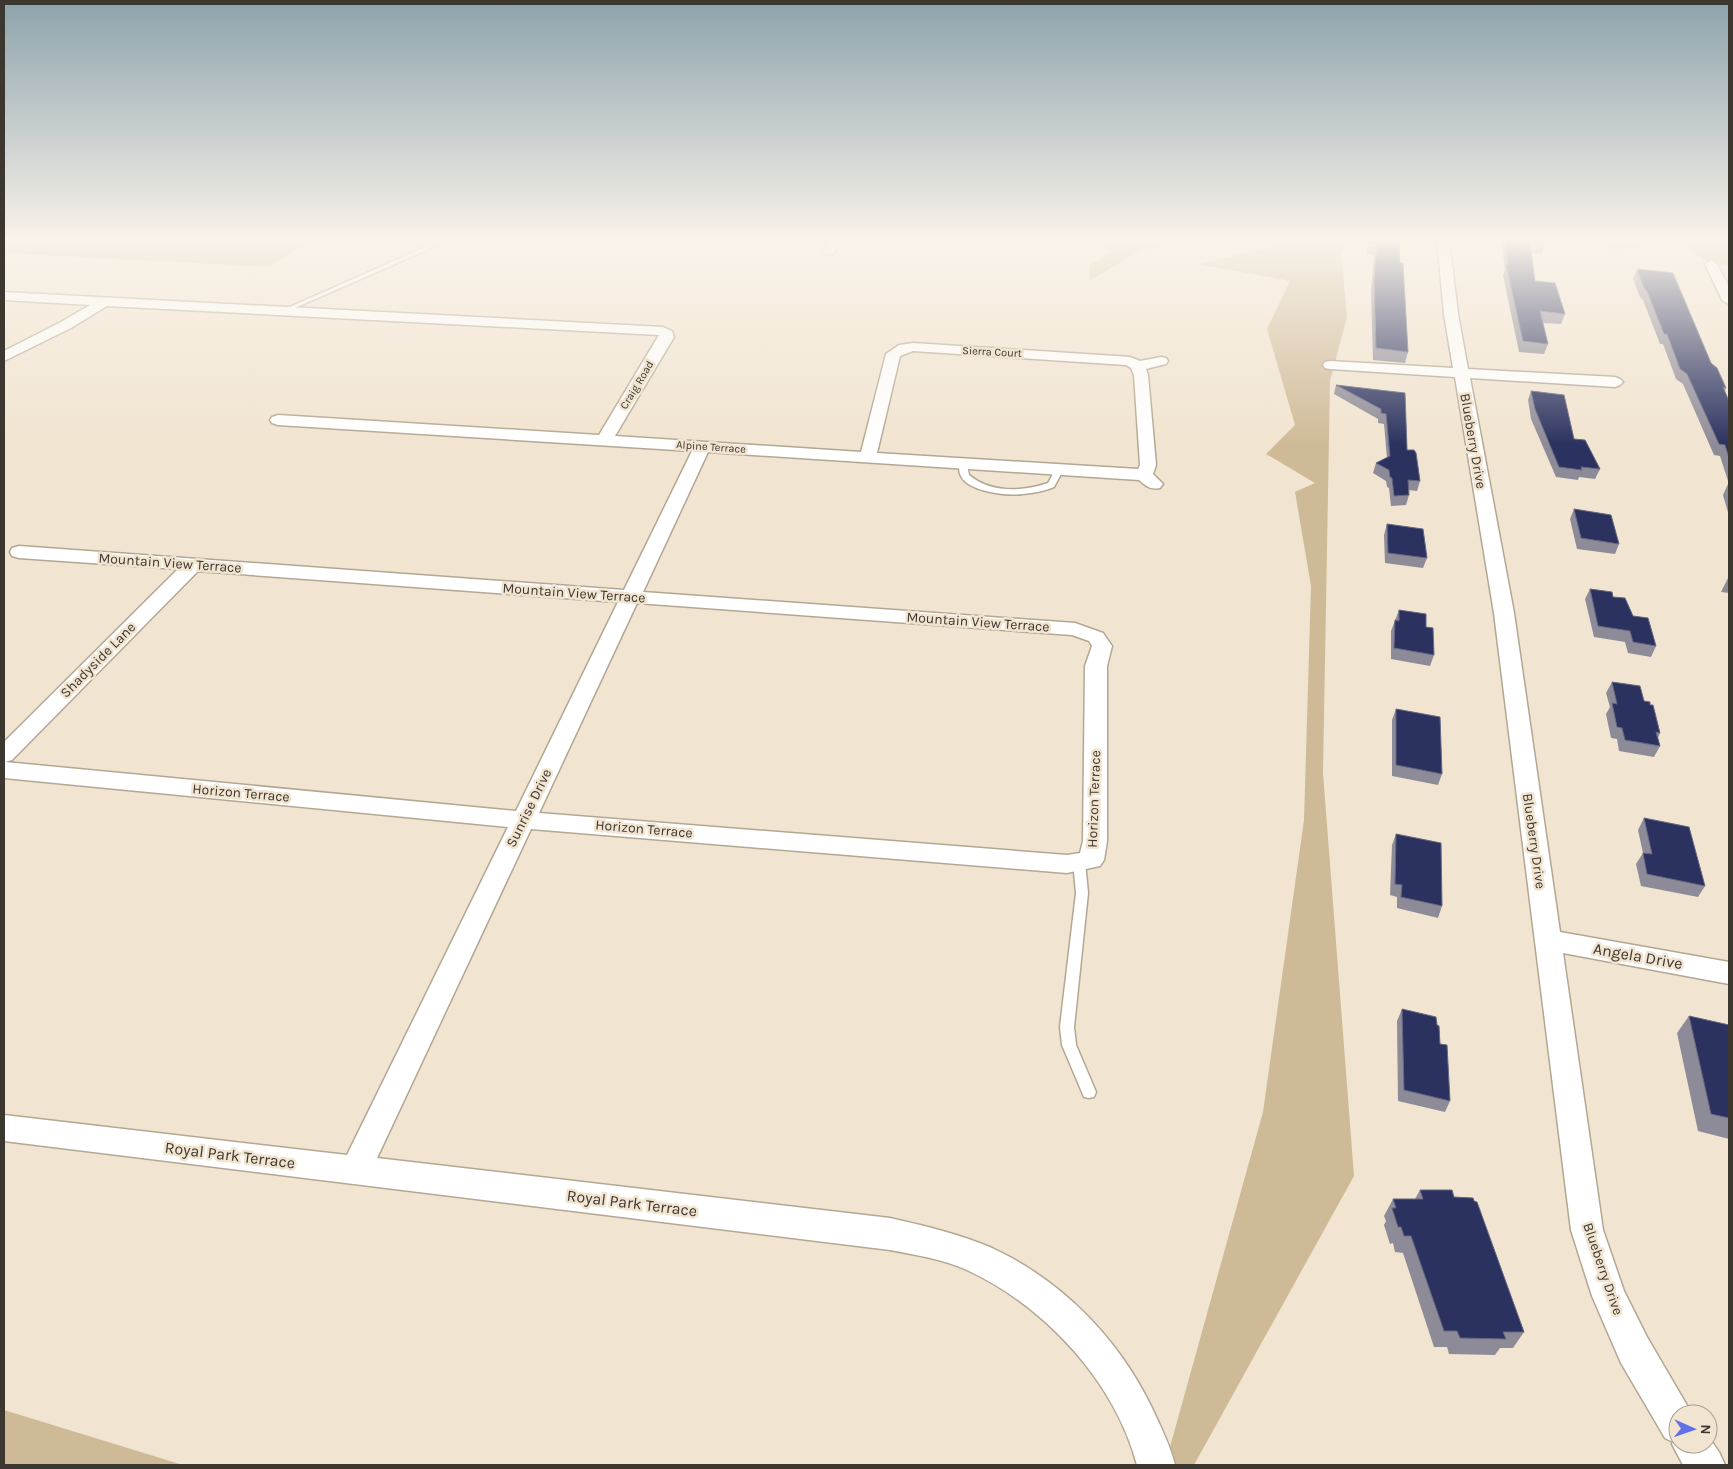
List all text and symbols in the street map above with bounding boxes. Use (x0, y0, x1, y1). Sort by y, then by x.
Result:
street label: Sierra Court (962, 344, 1022, 360)
street label: Craig Road (617, 358, 657, 412)
street label: Blueberry Drive (1456, 392, 1490, 490)
street label: Alpine Terrace (676, 438, 747, 456)
street label: Mountain View Terrace (98, 550, 242, 576)
street label: Mountain View Terrace (502, 580, 646, 606)
street label: Mountain View Terrace (906, 609, 1050, 635)
street label: Shadyside Lane (57, 619, 139, 701)
street label: Horizon Terrace (1084, 750, 1104, 848)
street label: Sunrise Drive (503, 766, 555, 850)
street label: Horizon Terrace (192, 780, 290, 806)
street label: Blueberry Drive (1519, 792, 1549, 890)
street label: Horizon Terrace (595, 816, 693, 842)
street label: Angela Drive (1592, 939, 1684, 973)
street label: Royal Park Terrace (164, 1138, 296, 1172)
street label: Royal Park Terrace (566, 1186, 698, 1220)
street label: Blueberry Drive (1579, 1221, 1627, 1317)
north arrow (1668, 1404, 1718, 1454)
text: N (1697, 1424, 1714, 1435)

